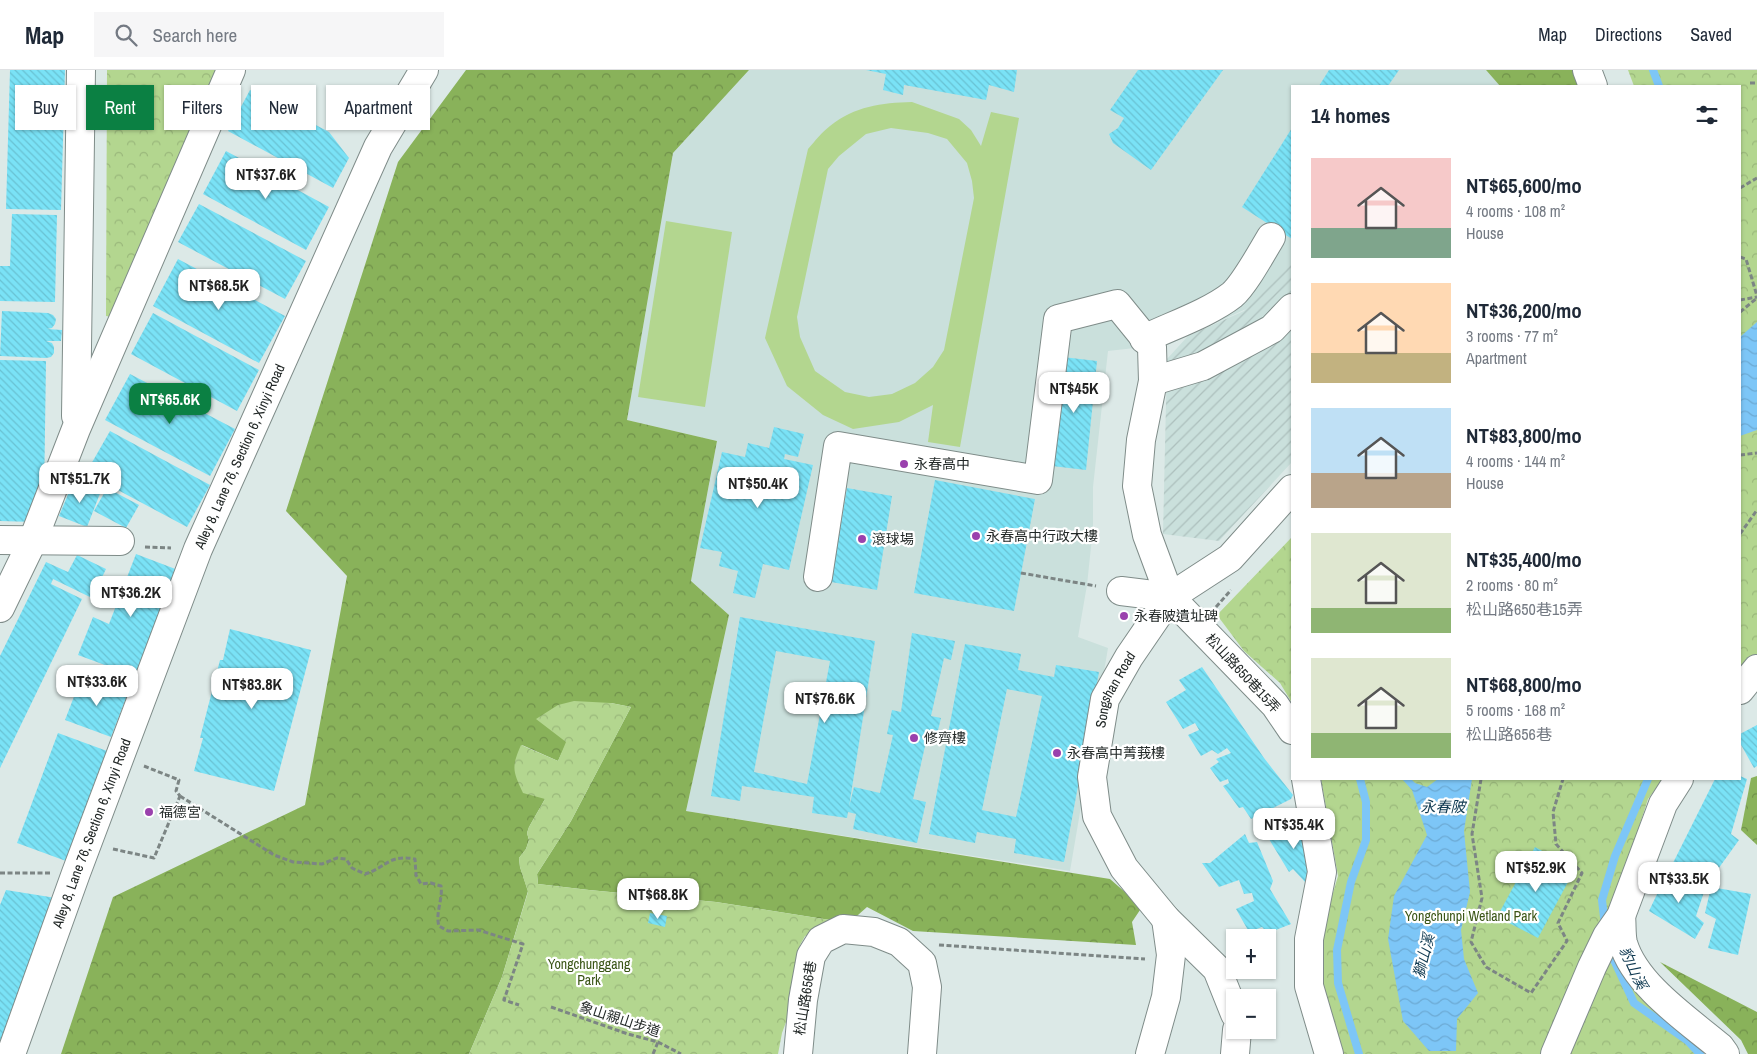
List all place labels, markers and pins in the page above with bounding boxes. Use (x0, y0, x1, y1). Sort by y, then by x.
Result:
pin: NT$37.6K (214, 158, 318, 200)
pin: NT$68.5K (167, 268, 271, 311)
pin: NT$45K (1033, 372, 1115, 414)
pin: NT$65.6K (118, 382, 222, 425)
place label: 永春高中 (914, 455, 970, 473)
marker: 永春高中 (898, 458, 910, 470)
pin: NT$51.7K (28, 462, 132, 504)
pin: NT$50.4K (706, 466, 810, 509)
place label: 永春高中行政大樓 (986, 527, 1098, 545)
place label: 滾球場 (872, 530, 914, 548)
marker: 永春高中行政大樓 (970, 530, 982, 542)
marker: 滾球場 (856, 533, 868, 545)
pin: NT$36.2K (79, 576, 183, 618)
place label: 永春陂遺址碑 (1134, 607, 1218, 625)
marker: 永春陂遺址碑 (1118, 610, 1130, 622)
pin: NT$33.6K (45, 664, 149, 707)
pin: NT$83.8K (200, 668, 304, 710)
pin: NT$76.6K (773, 682, 877, 724)
place label: 修齊樓 (924, 729, 966, 747)
marker: 修齊樓 (908, 732, 920, 744)
place label: 永春高中菁莪樓 (1067, 744, 1165, 762)
marker: 永春高中菁莪樓 (1051, 747, 1063, 759)
place label: 福德宮 (159, 803, 201, 821)
marker: 福德宮 (143, 806, 155, 818)
pin: NT$35.4K (1242, 808, 1346, 850)
pin: NT$52.9K (1484, 850, 1588, 893)
pin: NT$33.5K (1627, 862, 1731, 904)
pin: NT$68.8K (606, 878, 710, 920)

